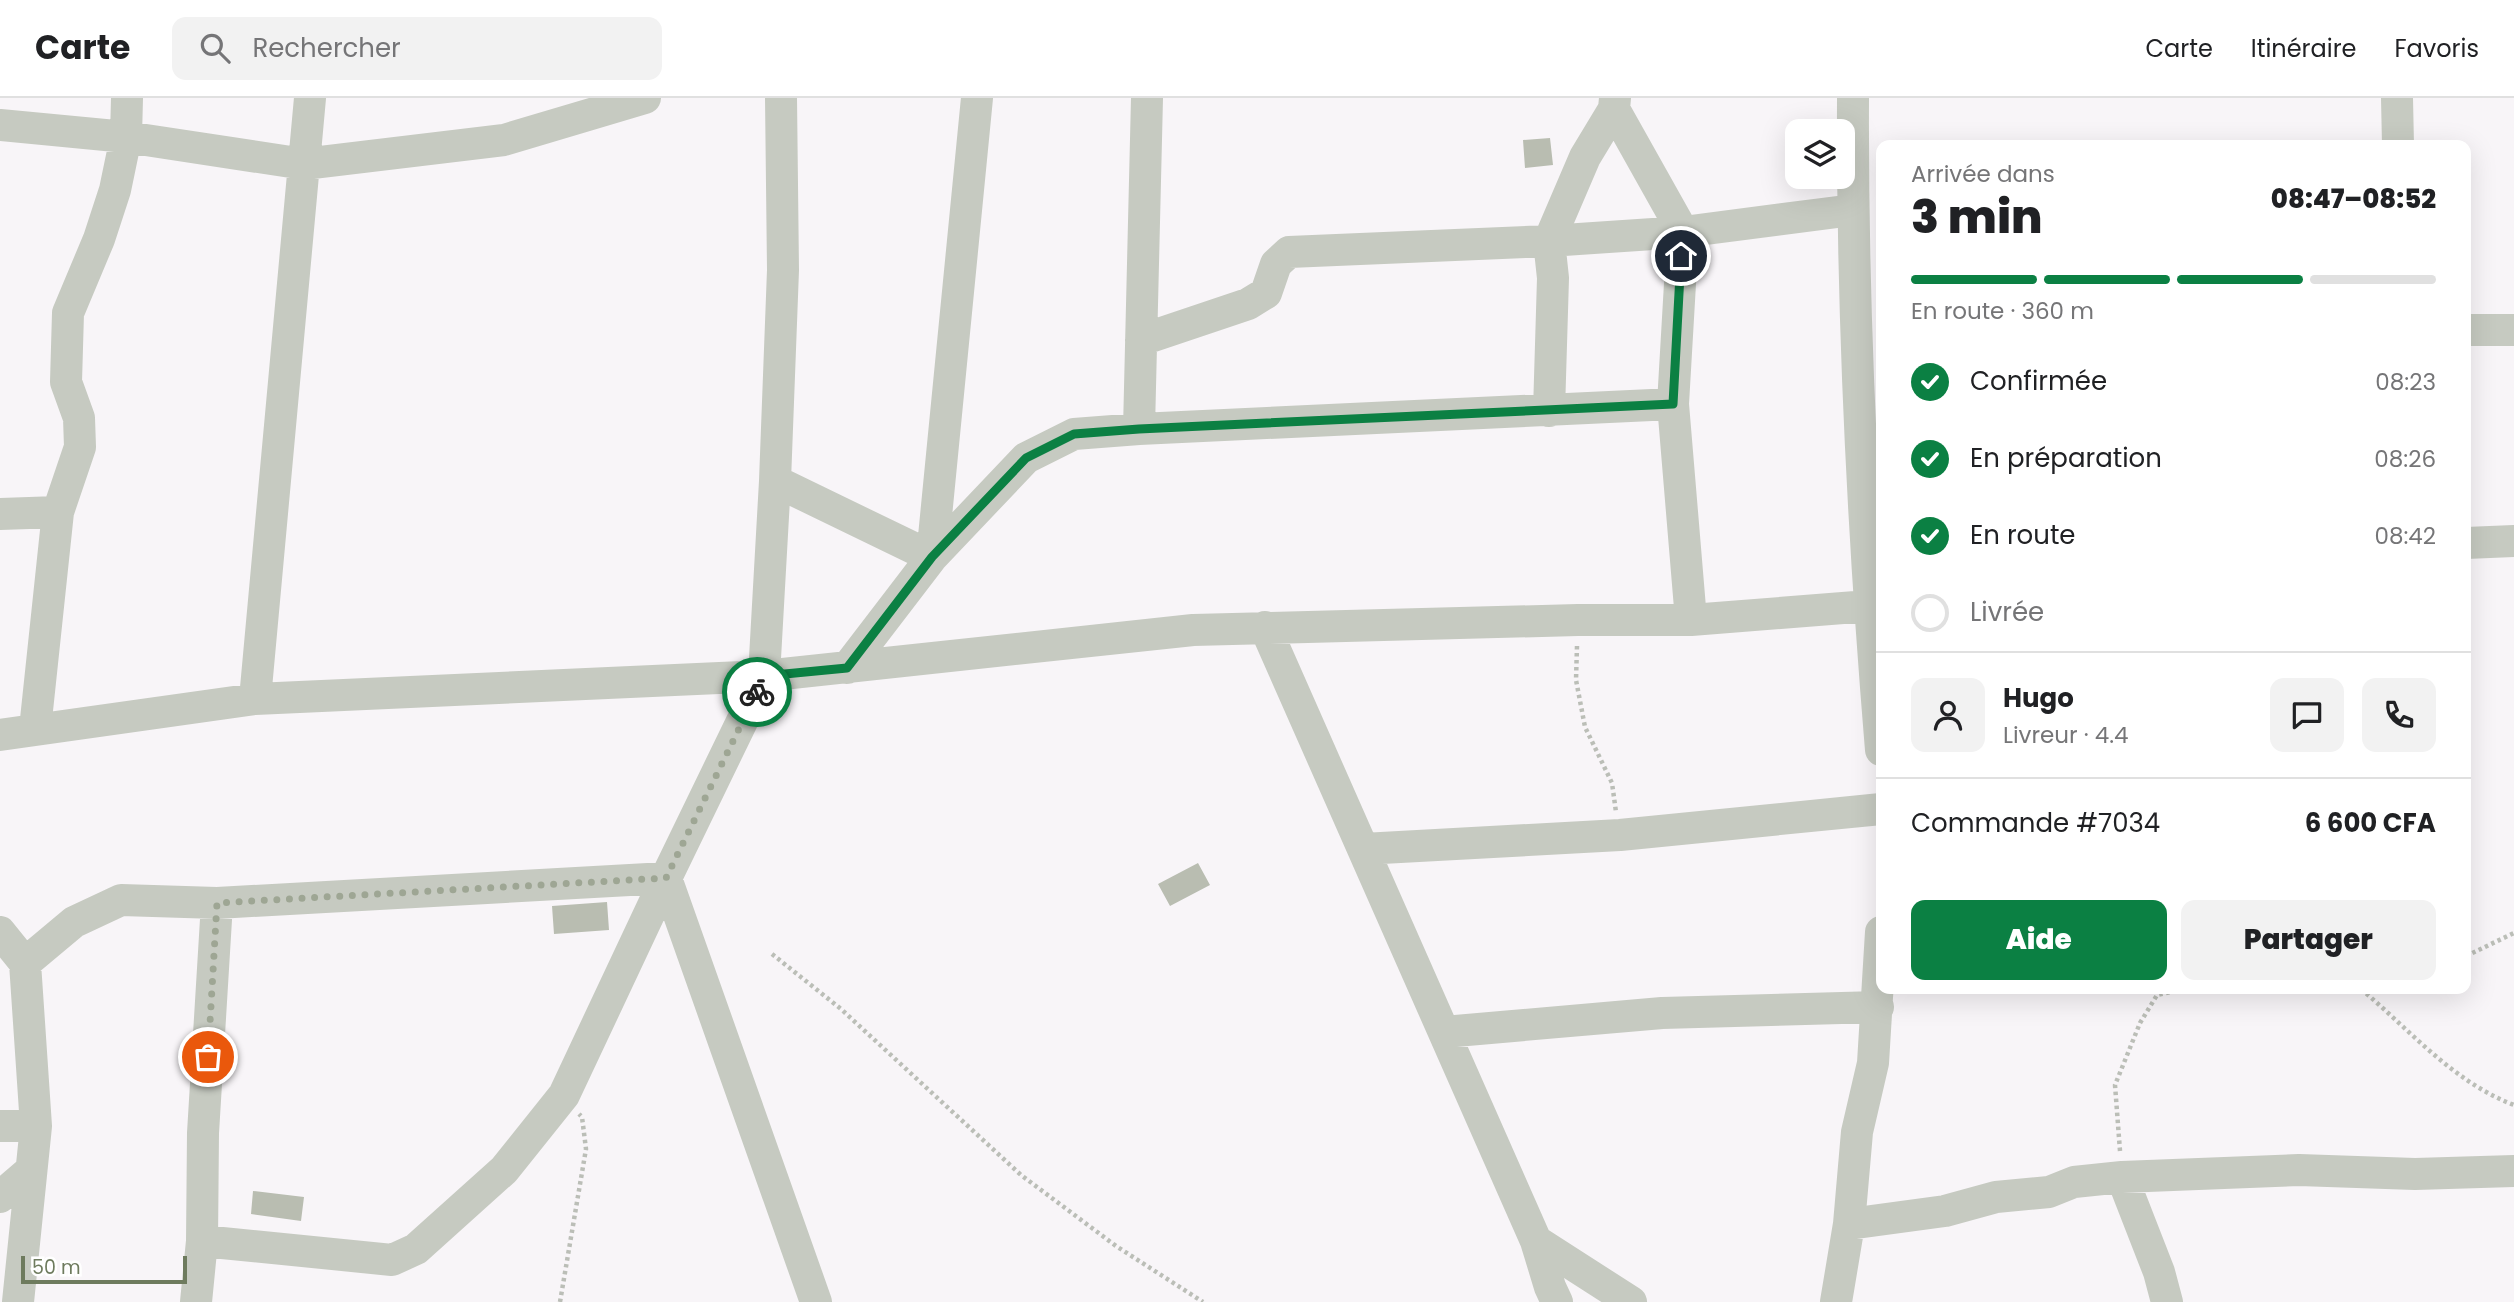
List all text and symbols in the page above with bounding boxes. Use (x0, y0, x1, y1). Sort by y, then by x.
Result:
search box (172, 17, 662, 80)
text: Carte (35, 24, 130, 71)
icon: search (196, 29, 234, 67)
text: Rechercher (252, 30, 401, 66)
text: Carte (2145, 32, 2213, 65)
text: Itinéraire (2251, 32, 2356, 65)
text: Favoris (2394, 32, 2479, 65)
map controls (1785, 119, 1855, 189)
button: layers (1785, 119, 1855, 189)
text: Arrivée dans (1911, 158, 2055, 190)
text: 08:47–08:52 (2271, 181, 2436, 217)
text: 3 min (1911, 185, 2043, 249)
pin (1651, 226, 1711, 286)
icon: home (1662, 237, 1700, 275)
text: En route · 360 m (1911, 295, 2094, 327)
icon: check (1911, 363, 1949, 401)
text: Confirmée (1970, 363, 2107, 399)
text: 08:23 (2375, 366, 2436, 398)
icon: check (1911, 440, 1949, 478)
text: En préparation (1970, 440, 2162, 476)
text: 08:26 (2374, 443, 2436, 475)
icon: check (1911, 517, 1949, 555)
text: En route (1970, 517, 2075, 553)
text: 08:42 (2374, 520, 2436, 552)
text: Livrée (1970, 594, 2044, 630)
courier (722, 657, 792, 727)
icon: bike (738, 673, 776, 711)
button: person (1911, 678, 1985, 752)
button: chat (2270, 678, 2344, 752)
button: phone (2362, 678, 2436, 752)
text: Hugo (2003, 680, 2074, 716)
text: Livreur · 4.4 (2003, 719, 2129, 751)
text: Commande #7034 (1911, 805, 2160, 841)
text: 6 600 CFA (2305, 805, 2436, 841)
button: Aide (1911, 900, 2167, 980)
button: Partager (2181, 900, 2436, 980)
pin (178, 1027, 238, 1087)
icon: bag (189, 1038, 227, 1076)
scale bar (21, 1253, 187, 1285)
text: 50 m (32, 1254, 81, 1281)

